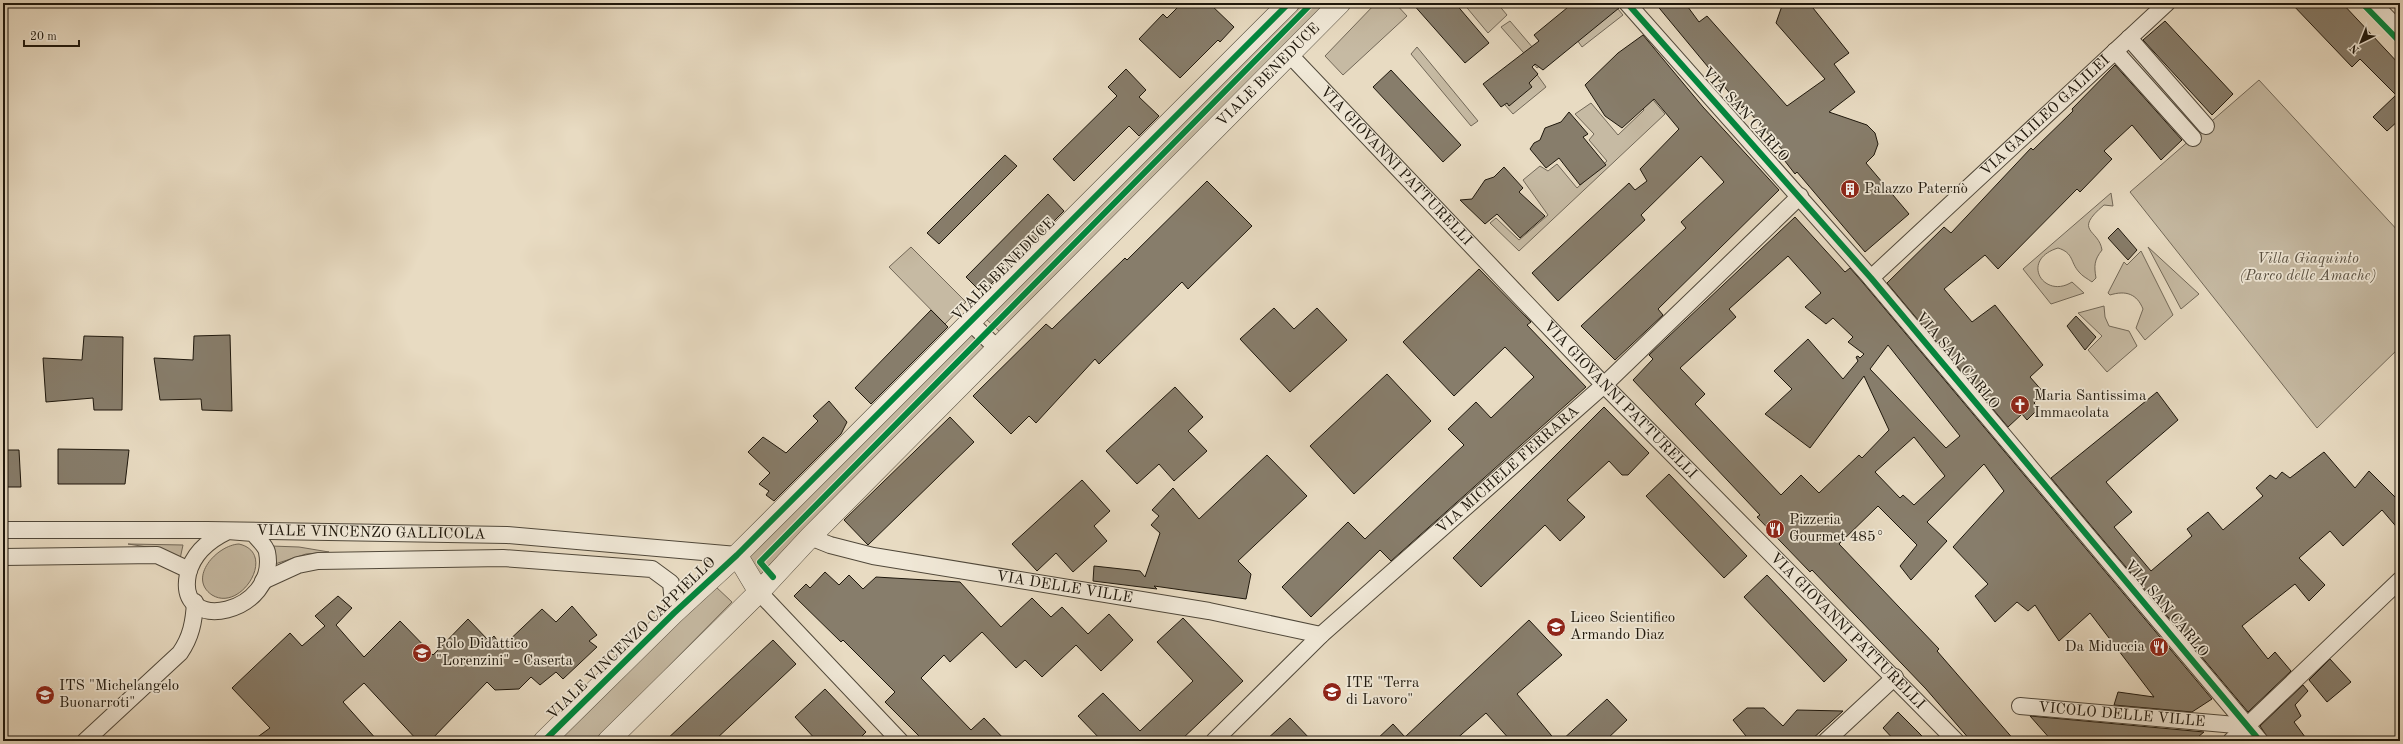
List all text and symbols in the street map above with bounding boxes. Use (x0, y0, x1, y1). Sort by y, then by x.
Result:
street label: VIALE BENEDUCE (1214, 20, 1323, 130)
scale bar (24, 22, 79, 48)
north arrow (2341, 22, 2381, 62)
text: 20 m (30, 31, 57, 43)
text: N (2348, 41, 2362, 55)
street label: VIA GALILEO GALILEI (1978, 53, 2113, 179)
street label: VIA SAN CARLO (1699, 65, 1791, 165)
street label: VIA GIOVANNI PATTURELLI (1317, 84, 1475, 249)
building icon: Palazzo Paternò (1839, 178, 1861, 200)
place label: Palazzo Paternò (1864, 182, 1968, 197)
street label: VIALE BENEDUCE (950, 216, 1058, 324)
park label: Villa Giaquinto (Parco delle Amache) (2240, 252, 2376, 284)
street label: VIA SAN CARLO (1912, 310, 2002, 412)
street label: VIA GIOVANNI PATTURELLI (1540, 319, 1700, 482)
place label: Maria Santissima Immacolata (2034, 389, 2147, 421)
church icon: Maria Santissima Immacolata (2009, 394, 2031, 416)
street label: VIA MICHELE FERRARA (1434, 403, 1582, 537)
place label: Pizzeria Gourmet 485° (1789, 513, 1884, 545)
restaurant icon: Pizzeria Gourmet 485° (1764, 518, 1786, 540)
street label: VIALE VINCENZO GALLICOLA (256, 523, 486, 542)
street label: VIA GIOVANNI PATTURELLI (1767, 550, 1928, 712)
street label: VIALE VINCENZO CAPPIELLO (545, 555, 719, 723)
street label: VIA SAN CARLO (2121, 558, 2211, 660)
street label: VIA DELLE VILLE (995, 569, 1134, 606)
place label: Liceo Scientifico Armando Diaz (1570, 611, 1675, 643)
school or university icon: Liceo Scientifico Armando Diaz (1545, 616, 1567, 638)
restaurant icon: Da Miduccia (2148, 636, 2170, 658)
place label: Polo Didattico "Lorenzini" - Caserta (436, 637, 573, 669)
place label: Da Miduccia (2065, 640, 2146, 655)
school or university icon: Polo Didattico "Lorenzini" - Caserta (411, 642, 433, 664)
place label: ITE "Terra di Lavoro" (1346, 676, 1420, 708)
place label: ITS "Michelangelo Buonarroti" (59, 679, 179, 711)
school or university icon: ITE "Terra di Lavoro" (1321, 681, 1343, 703)
school or university icon: ITS "Michelangelo Buonarroti" (34, 684, 56, 706)
street label: VICOLO DELLE VILLE (2037, 700, 2206, 730)

